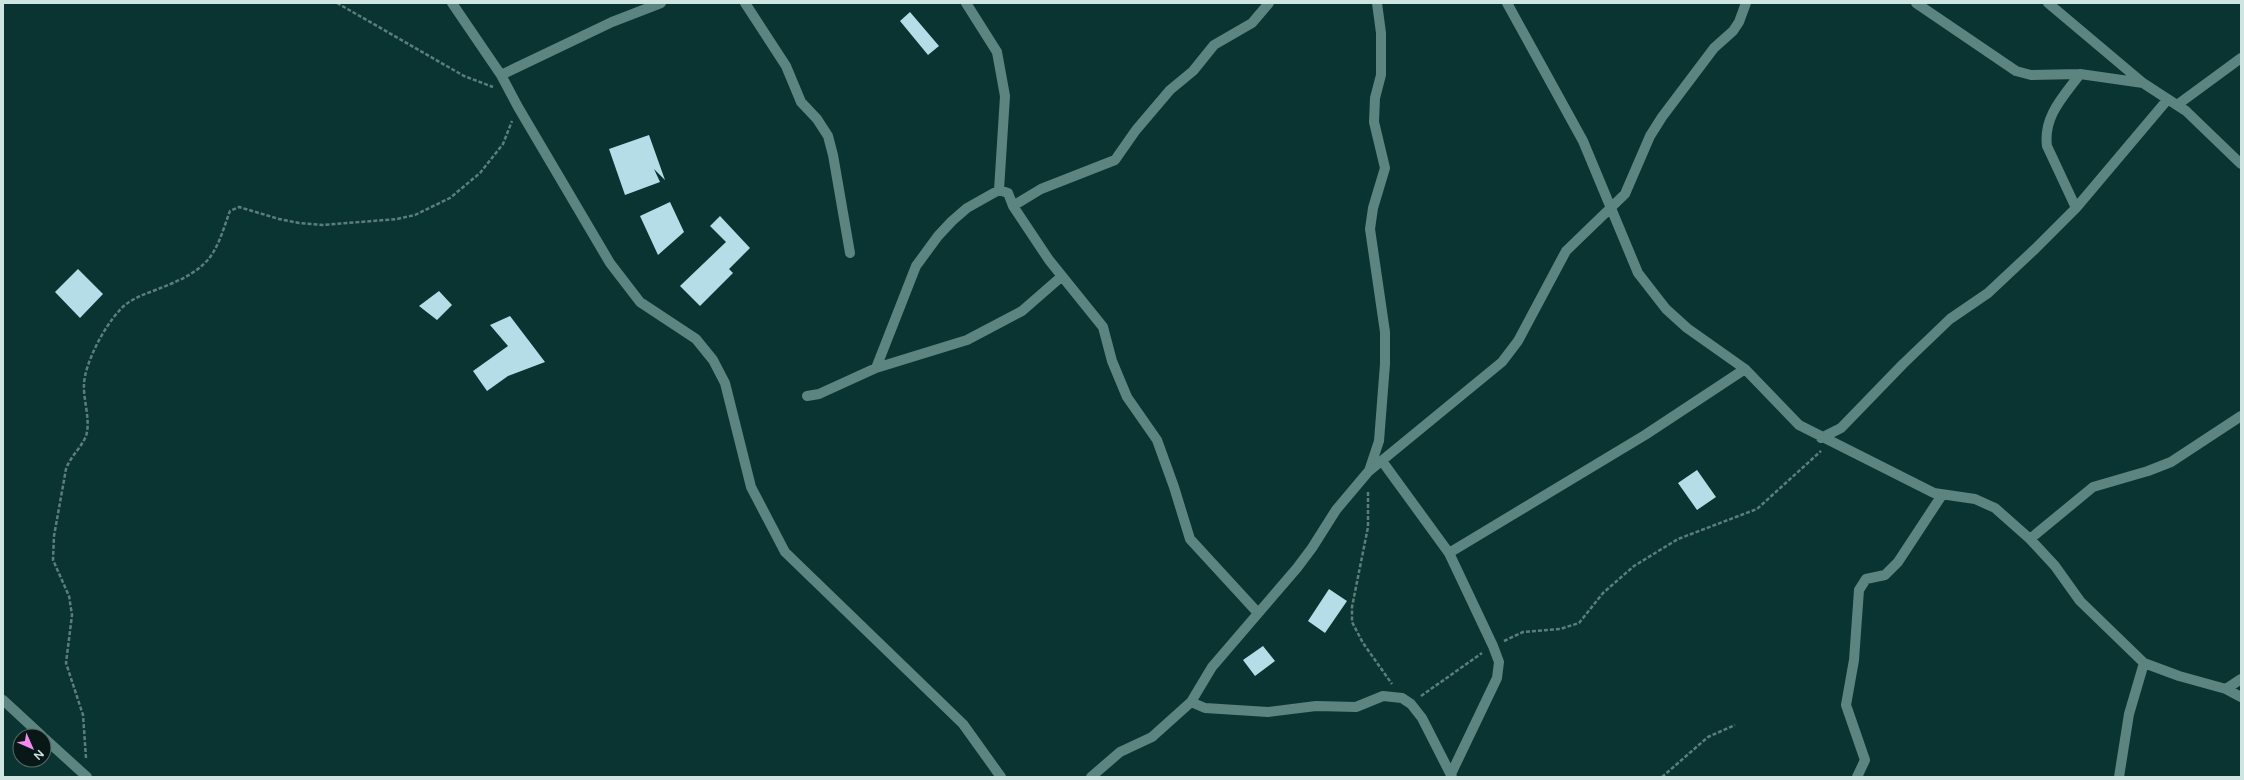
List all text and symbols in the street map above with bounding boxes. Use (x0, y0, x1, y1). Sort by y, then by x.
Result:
north arrow (12, 728, 52, 768)
text: N (31, 747, 46, 762)

